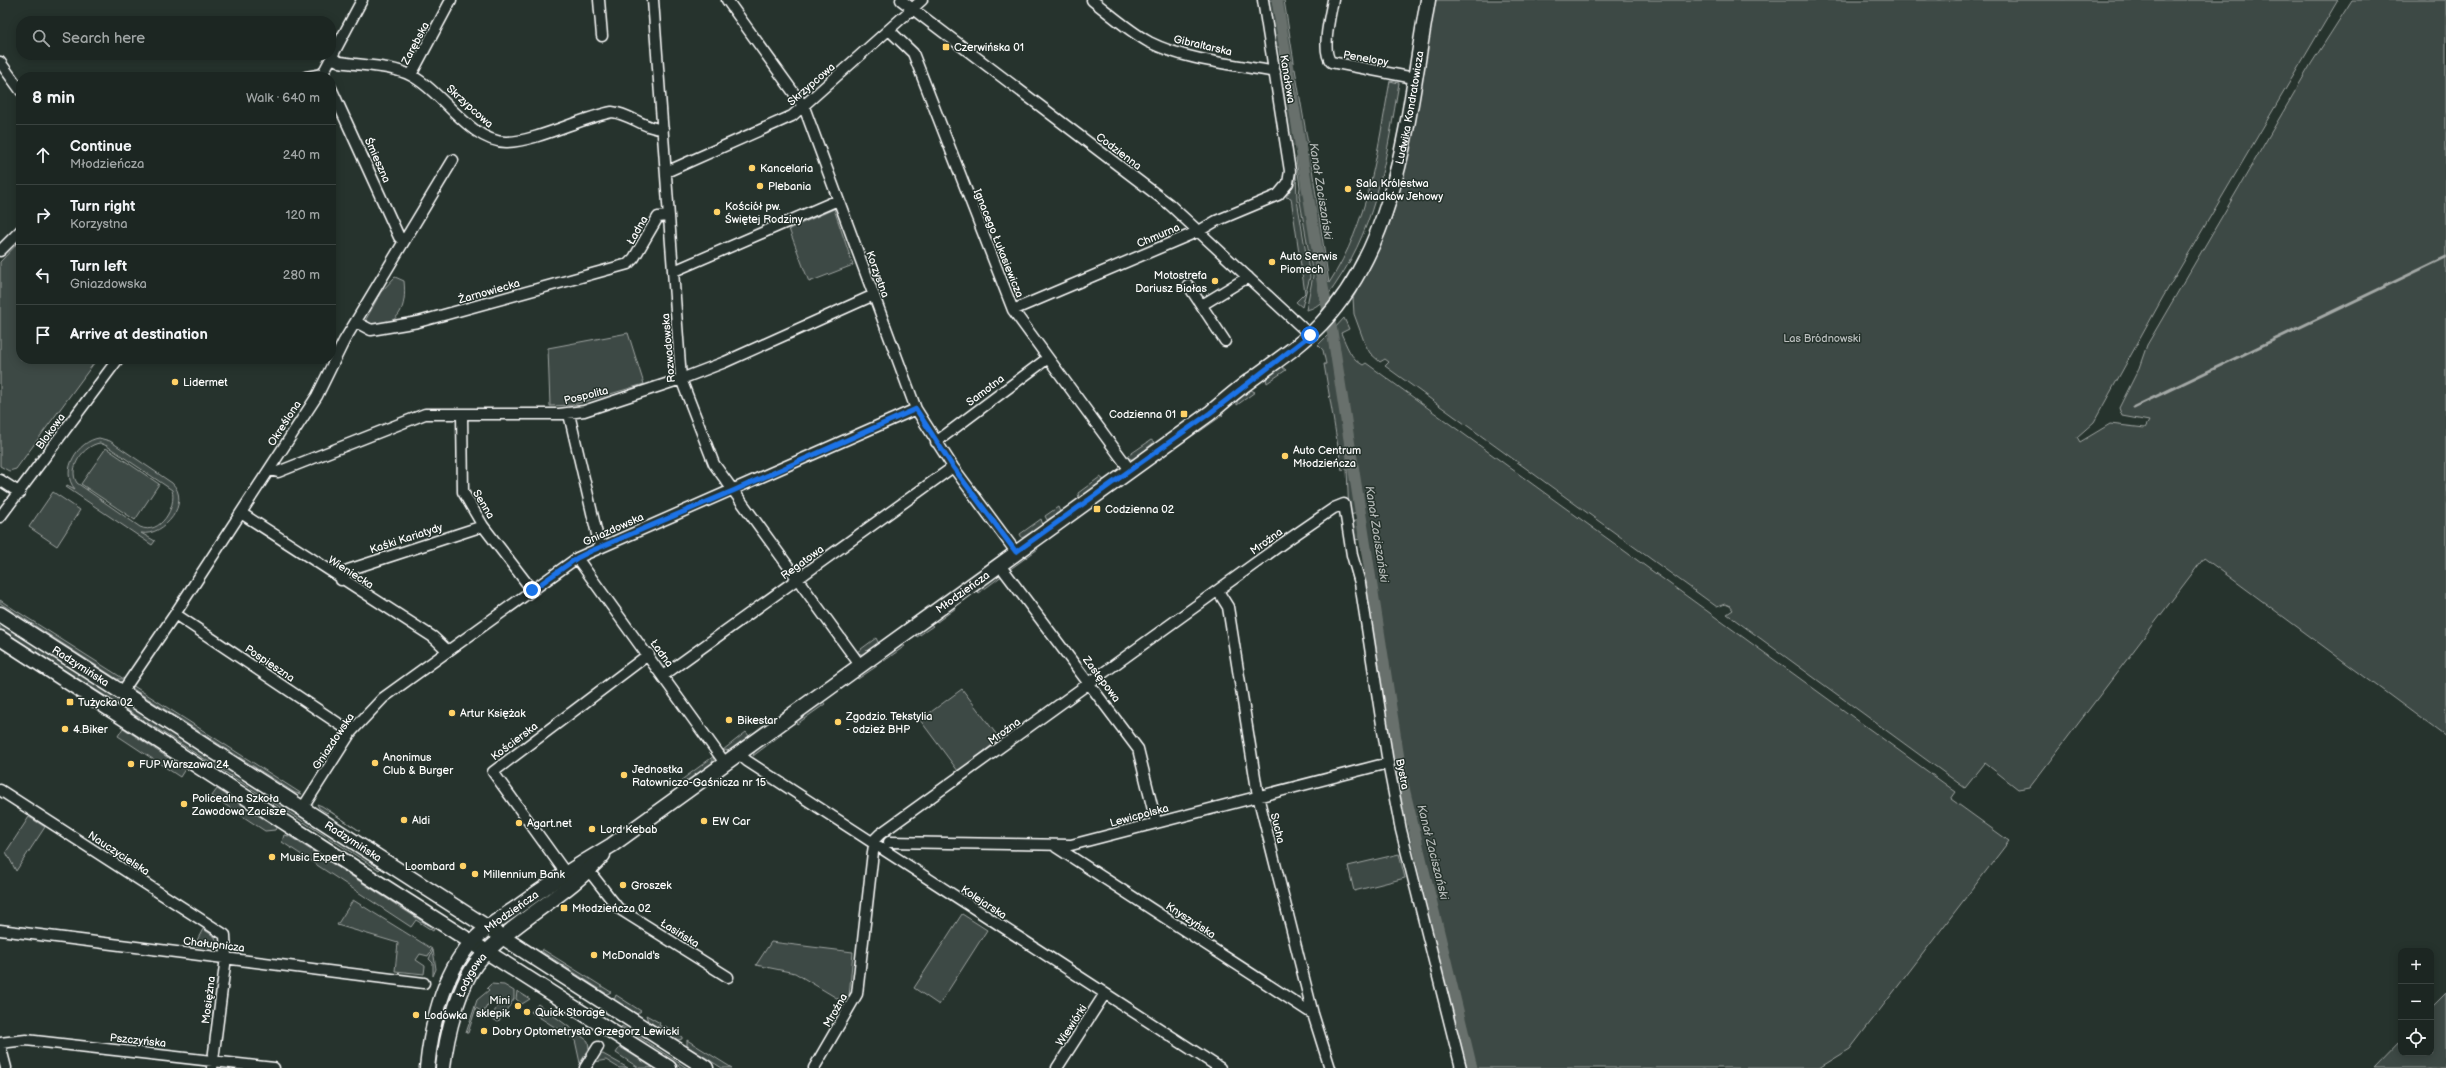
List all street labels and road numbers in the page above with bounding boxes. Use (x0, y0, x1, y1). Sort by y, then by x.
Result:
street label: Zarębska (398, 20, 432, 68)
street label: Gibraltarska (1172, 32, 1233, 59)
street label: Penelopy (1342, 48, 1390, 69)
street label: Ludwika Kondratowicza (1393, 50, 1426, 166)
street label: Kanałowa (1277, 54, 1298, 104)
street label: Skrzypcowa (785, 60, 838, 108)
street label: Skrzypcowa (444, 82, 496, 131)
street label: Codzienna (1093, 130, 1144, 173)
street label: Śmieszna (362, 135, 394, 185)
street label: Ignacego Łukasiewicza (971, 187, 1026, 299)
street label: Ładna (624, 214, 651, 247)
street label: Chmurna (1135, 221, 1182, 250)
street label: Korzystna (863, 249, 892, 299)
street label: Żarnowiecka (456, 277, 521, 307)
street label: Rozwadowska (659, 313, 678, 383)
street label: Samotna (964, 372, 1007, 409)
street label: Pospolita (563, 384, 610, 407)
street label: Określona (265, 398, 304, 448)
street label: Blokowa (33, 411, 68, 452)
street label: Senna (470, 487, 497, 521)
street label: Gniazdowska (581, 510, 646, 549)
street label: Kaśki Kariatydy (368, 521, 444, 556)
street label: Mroźna (1248, 525, 1285, 557)
street label: Regatowa (778, 543, 826, 582)
street label: Wieniecka (326, 553, 376, 591)
street label: Młodzieńcza (933, 568, 992, 616)
street label: Ładna (647, 637, 676, 670)
street label: Pospieszna (243, 642, 297, 685)
street label: Radzymińska (50, 643, 111, 689)
street label: Zastępowa (1080, 653, 1123, 705)
street label: Gniazdowska (310, 711, 357, 772)
street label: Mroźna (986, 715, 1023, 747)
street label: Kościerska (488, 720, 540, 763)
street label: Bystra (1393, 758, 1412, 791)
street label: Lewicpolska (1108, 801, 1170, 830)
street label: Sucha (1267, 812, 1288, 845)
street label: Radzymińska (322, 818, 384, 865)
street label: Nauczycielska (86, 829, 152, 878)
street label: Kolejarska (958, 883, 1009, 922)
street label: Młodzieńcza (482, 888, 541, 935)
street label: Knyszyńska (1163, 900, 1218, 941)
street label: Łasińska (658, 916, 701, 950)
street label: Chałupnicza (182, 934, 246, 955)
street label: Łodygowa (454, 950, 489, 999)
street label: Mosiężna (199, 975, 218, 1025)
street label: Mroźna (821, 991, 850, 1029)
street label: Wiewiórki (1053, 1002, 1090, 1048)
street label: Pszczyńska (109, 1031, 167, 1050)

